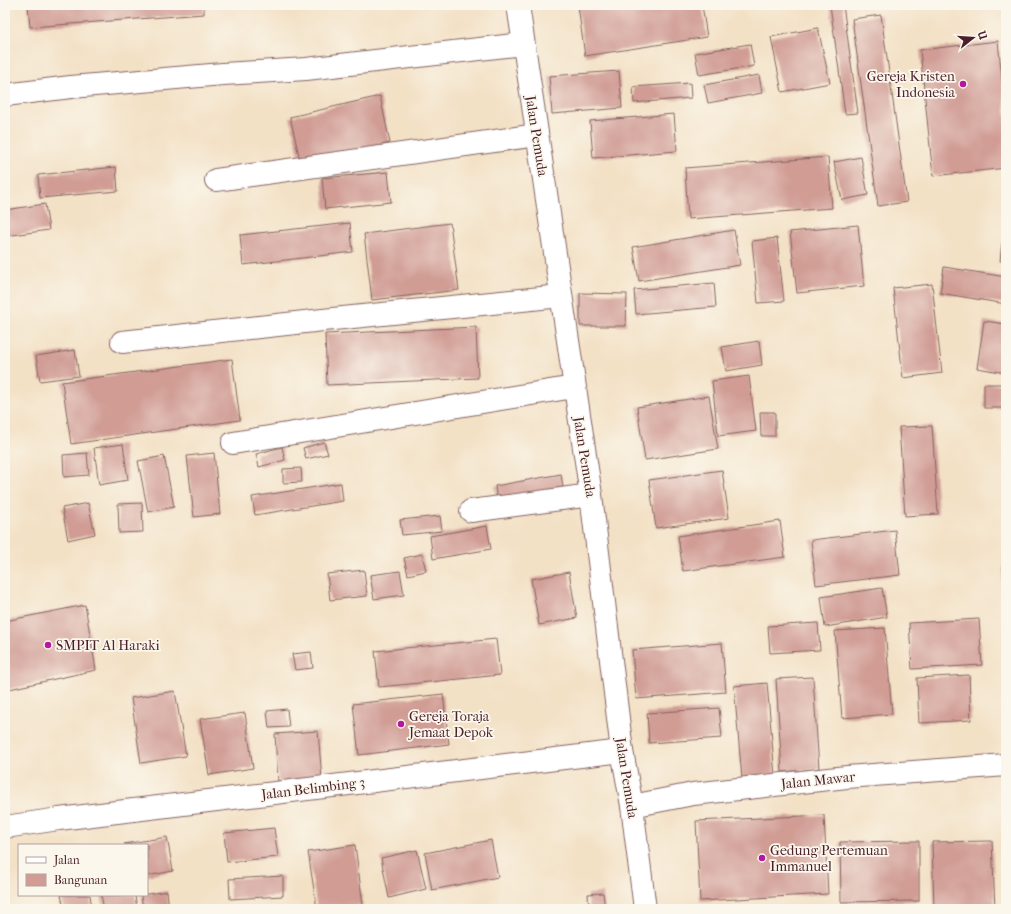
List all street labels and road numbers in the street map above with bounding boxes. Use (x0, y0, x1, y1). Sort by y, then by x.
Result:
street label: Jalan Pemuda (522, 94, 551, 178)
street label: Jalan Pemuda (570, 415, 599, 499)
street label: Jalan Pemuda (612, 736, 641, 820)
street label: Jalan Mawar (779, 768, 856, 793)
street label: Jalan Belimbing 3 (259, 774, 366, 803)

